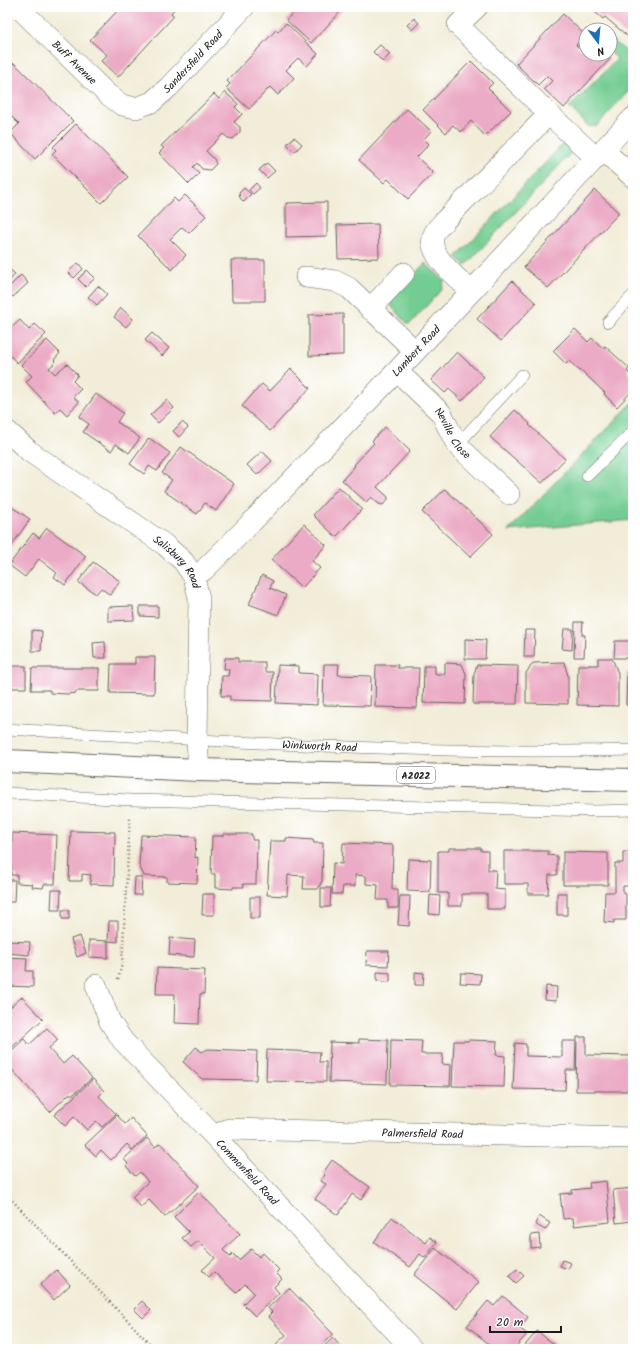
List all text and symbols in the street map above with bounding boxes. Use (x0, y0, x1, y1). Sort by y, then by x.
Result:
north arrow (578, 22, 618, 62)
street label: Sandersfield Road (159, 26, 228, 98)
street label: Buff Avenue (47, 36, 101, 89)
text: N (595, 41, 606, 60)
street label: Lambert Road (388, 321, 446, 382)
street label: Neville Close (430, 403, 475, 464)
street label: Salisbury Road (149, 531, 204, 591)
street label: Winkworth Road (282, 736, 358, 757)
road number: A2022 (397, 767, 435, 783)
street label: Palmersfield Road (381, 1124, 464, 1144)
street label: Commonfield Road (211, 1135, 283, 1210)
scale bar (490, 1308, 561, 1334)
text: 20 m (496, 1313, 524, 1332)

